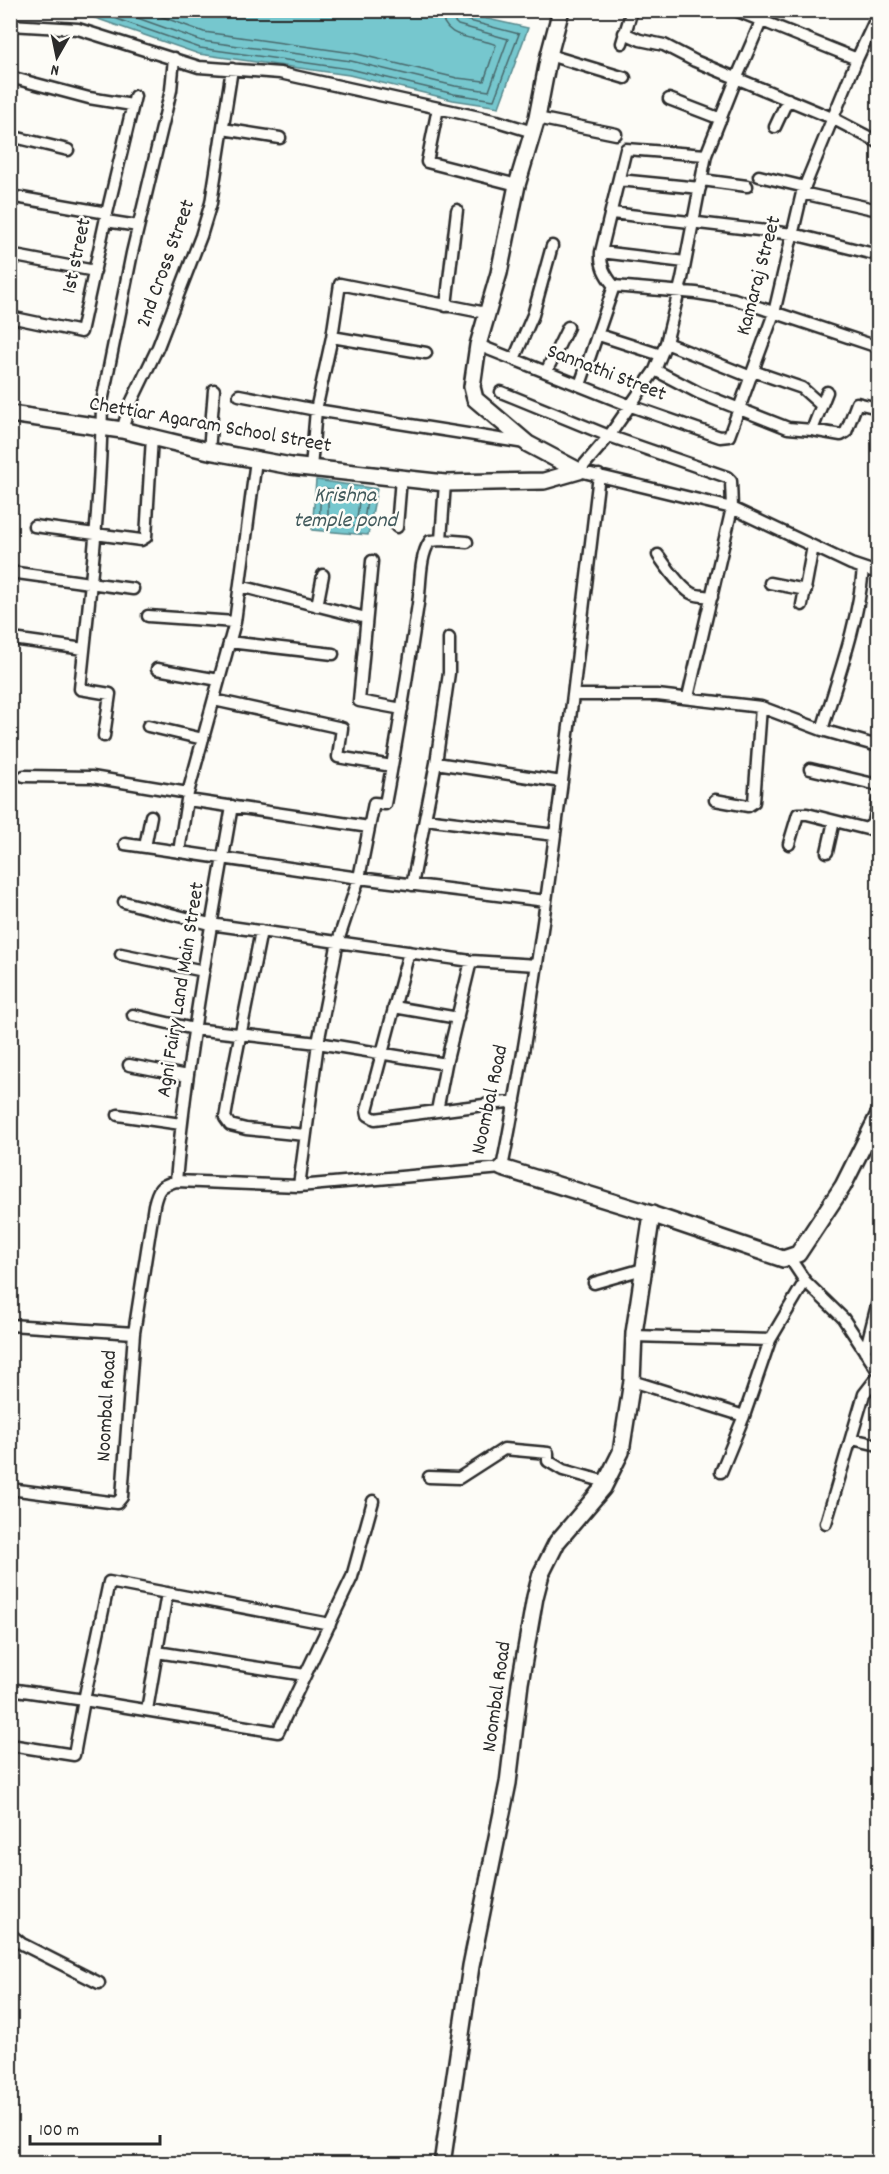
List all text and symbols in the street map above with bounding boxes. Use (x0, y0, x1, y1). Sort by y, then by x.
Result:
north arrow (27, 27, 87, 87)
text: N (49, 57, 61, 81)
street label: 2nd Cross Street (130, 195, 204, 332)
street label: Kamaraj Street (730, 213, 790, 339)
street label: 1st street (55, 215, 101, 297)
street label: Sannathi Street (542, 338, 670, 411)
street label: Chettiar Agaram School Street (87, 390, 334, 462)
water label: Krishna temple pond (293, 481, 399, 537)
street label: Agni Fairy Land Main Street (150, 880, 214, 1100)
street label: Noombal Road (465, 1042, 517, 1158)
street label: Noombal Road (90, 1350, 126, 1462)
street label: Noombal Road (475, 1640, 521, 1754)
scale bar (30, 2108, 160, 2146)
text: 100 m (39, 2119, 79, 2144)

